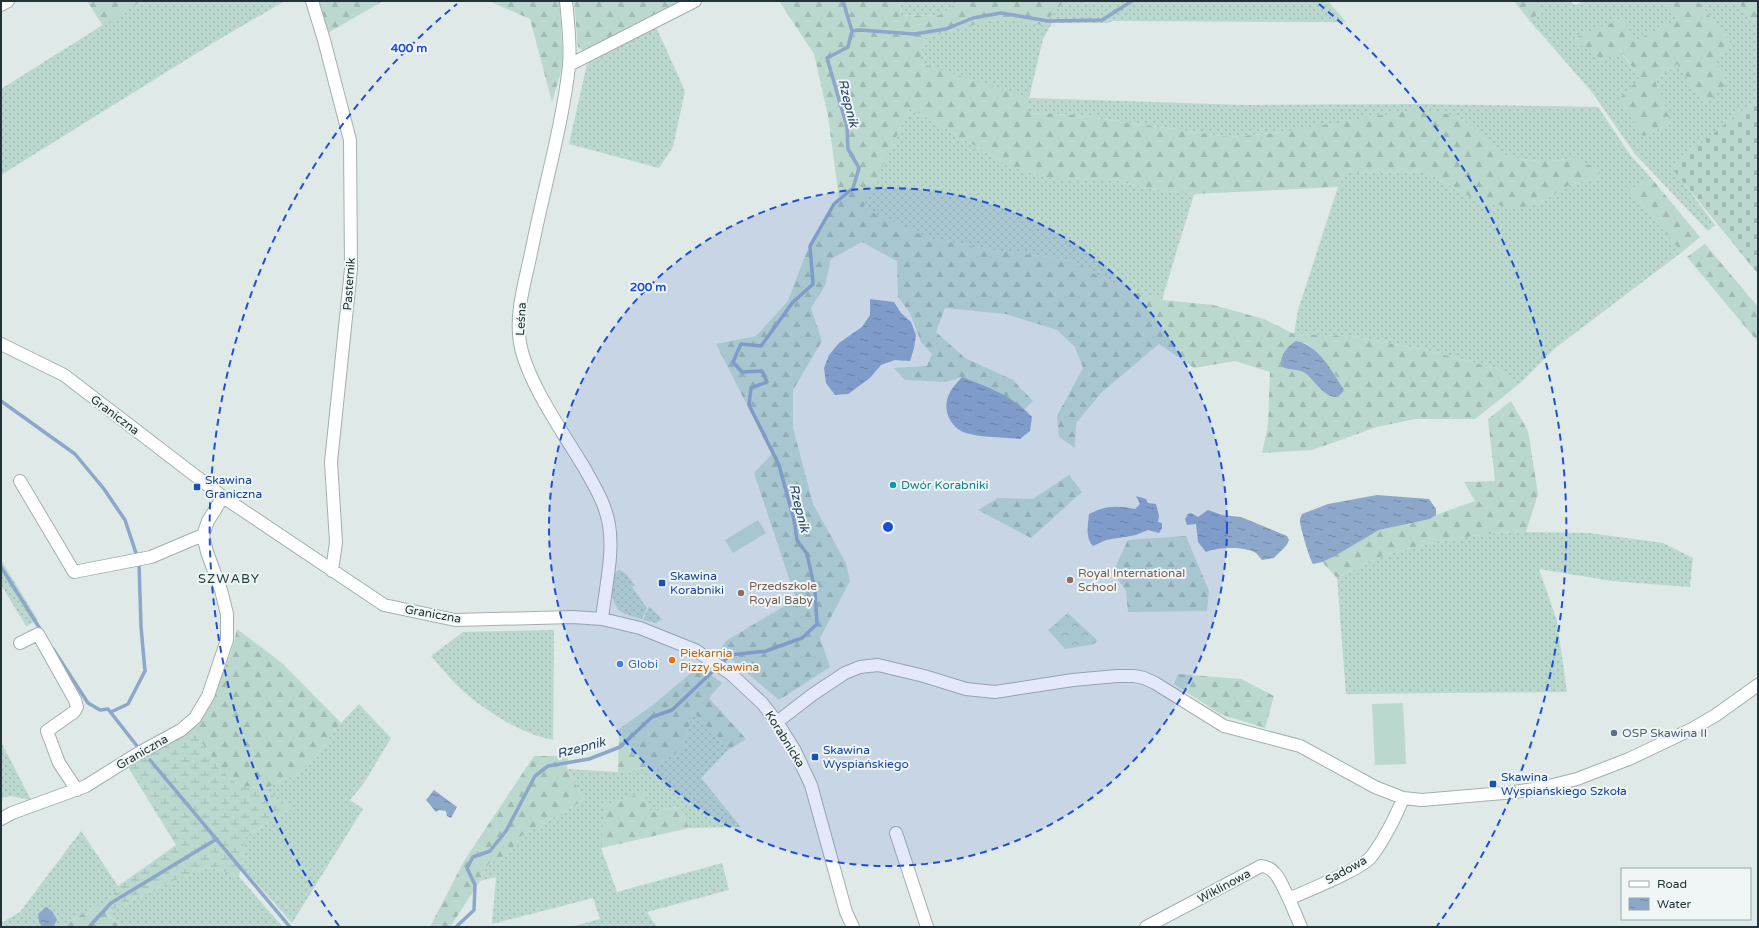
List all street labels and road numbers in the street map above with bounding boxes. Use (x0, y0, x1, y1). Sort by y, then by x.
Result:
street label: Pasternik (340, 257, 358, 311)
street label: Leśna (513, 302, 529, 336)
street label: Graniczna (88, 392, 142, 438)
street label: Graniczna (404, 602, 462, 626)
street label: Korabnicka (762, 708, 808, 770)
street label: Graniczna (114, 732, 170, 772)
street label: Sadowa (1323, 853, 1369, 887)
street label: Wiklinowa (1195, 866, 1253, 906)

